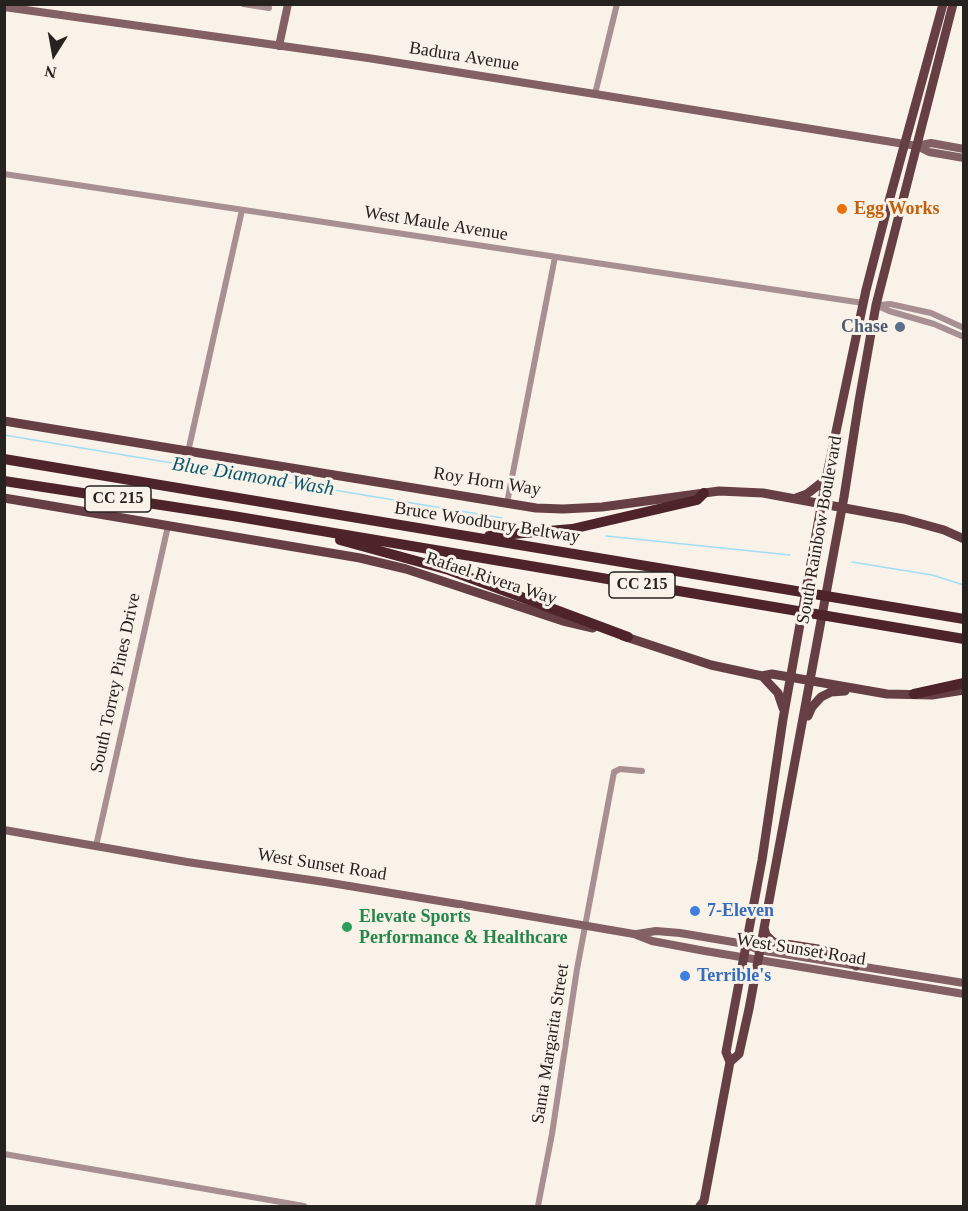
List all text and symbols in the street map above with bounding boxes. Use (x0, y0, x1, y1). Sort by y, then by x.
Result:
north arrow (24, 24, 84, 84)
street label: Badura Avenue (407, 38, 521, 76)
text: N (43, 63, 58, 82)
place label: Egg Works (854, 198, 940, 220)
street label: West Maule Avenue (363, 202, 509, 246)
marker: Egg Works (835, 202, 849, 216)
place label: Chase (841, 316, 888, 338)
marker: Chase (893, 320, 907, 334)
street label: South Rainbow Boulevard (793, 434, 847, 626)
water label: Blue Diamond Wash (170, 452, 336, 502)
street label: Roy Horn Way (432, 463, 542, 501)
road number: CC 215 (85, 486, 151, 512)
street label: Bruce Woodbury Beltway (393, 498, 581, 548)
street label: Rafael Rivera Way (423, 548, 559, 610)
road number: CC 215 (609, 572, 675, 598)
street label: South Torrey Pines Drive (86, 591, 146, 775)
street label: West Sunset Road (256, 844, 388, 886)
place label: 7-Eleven (707, 900, 774, 922)
marker: 7-Eleven (688, 904, 702, 918)
place label: Elevate Sports Performance & Healthcare (359, 906, 568, 948)
marker: Elevate Sports Performance & Healthcare (340, 920, 354, 934)
street label: West Sunset Road (735, 929, 867, 971)
street label: Santa Margarita Street (528, 962, 574, 1126)
place label: Terrible's (697, 965, 771, 987)
marker: Terrible's (678, 969, 692, 983)

